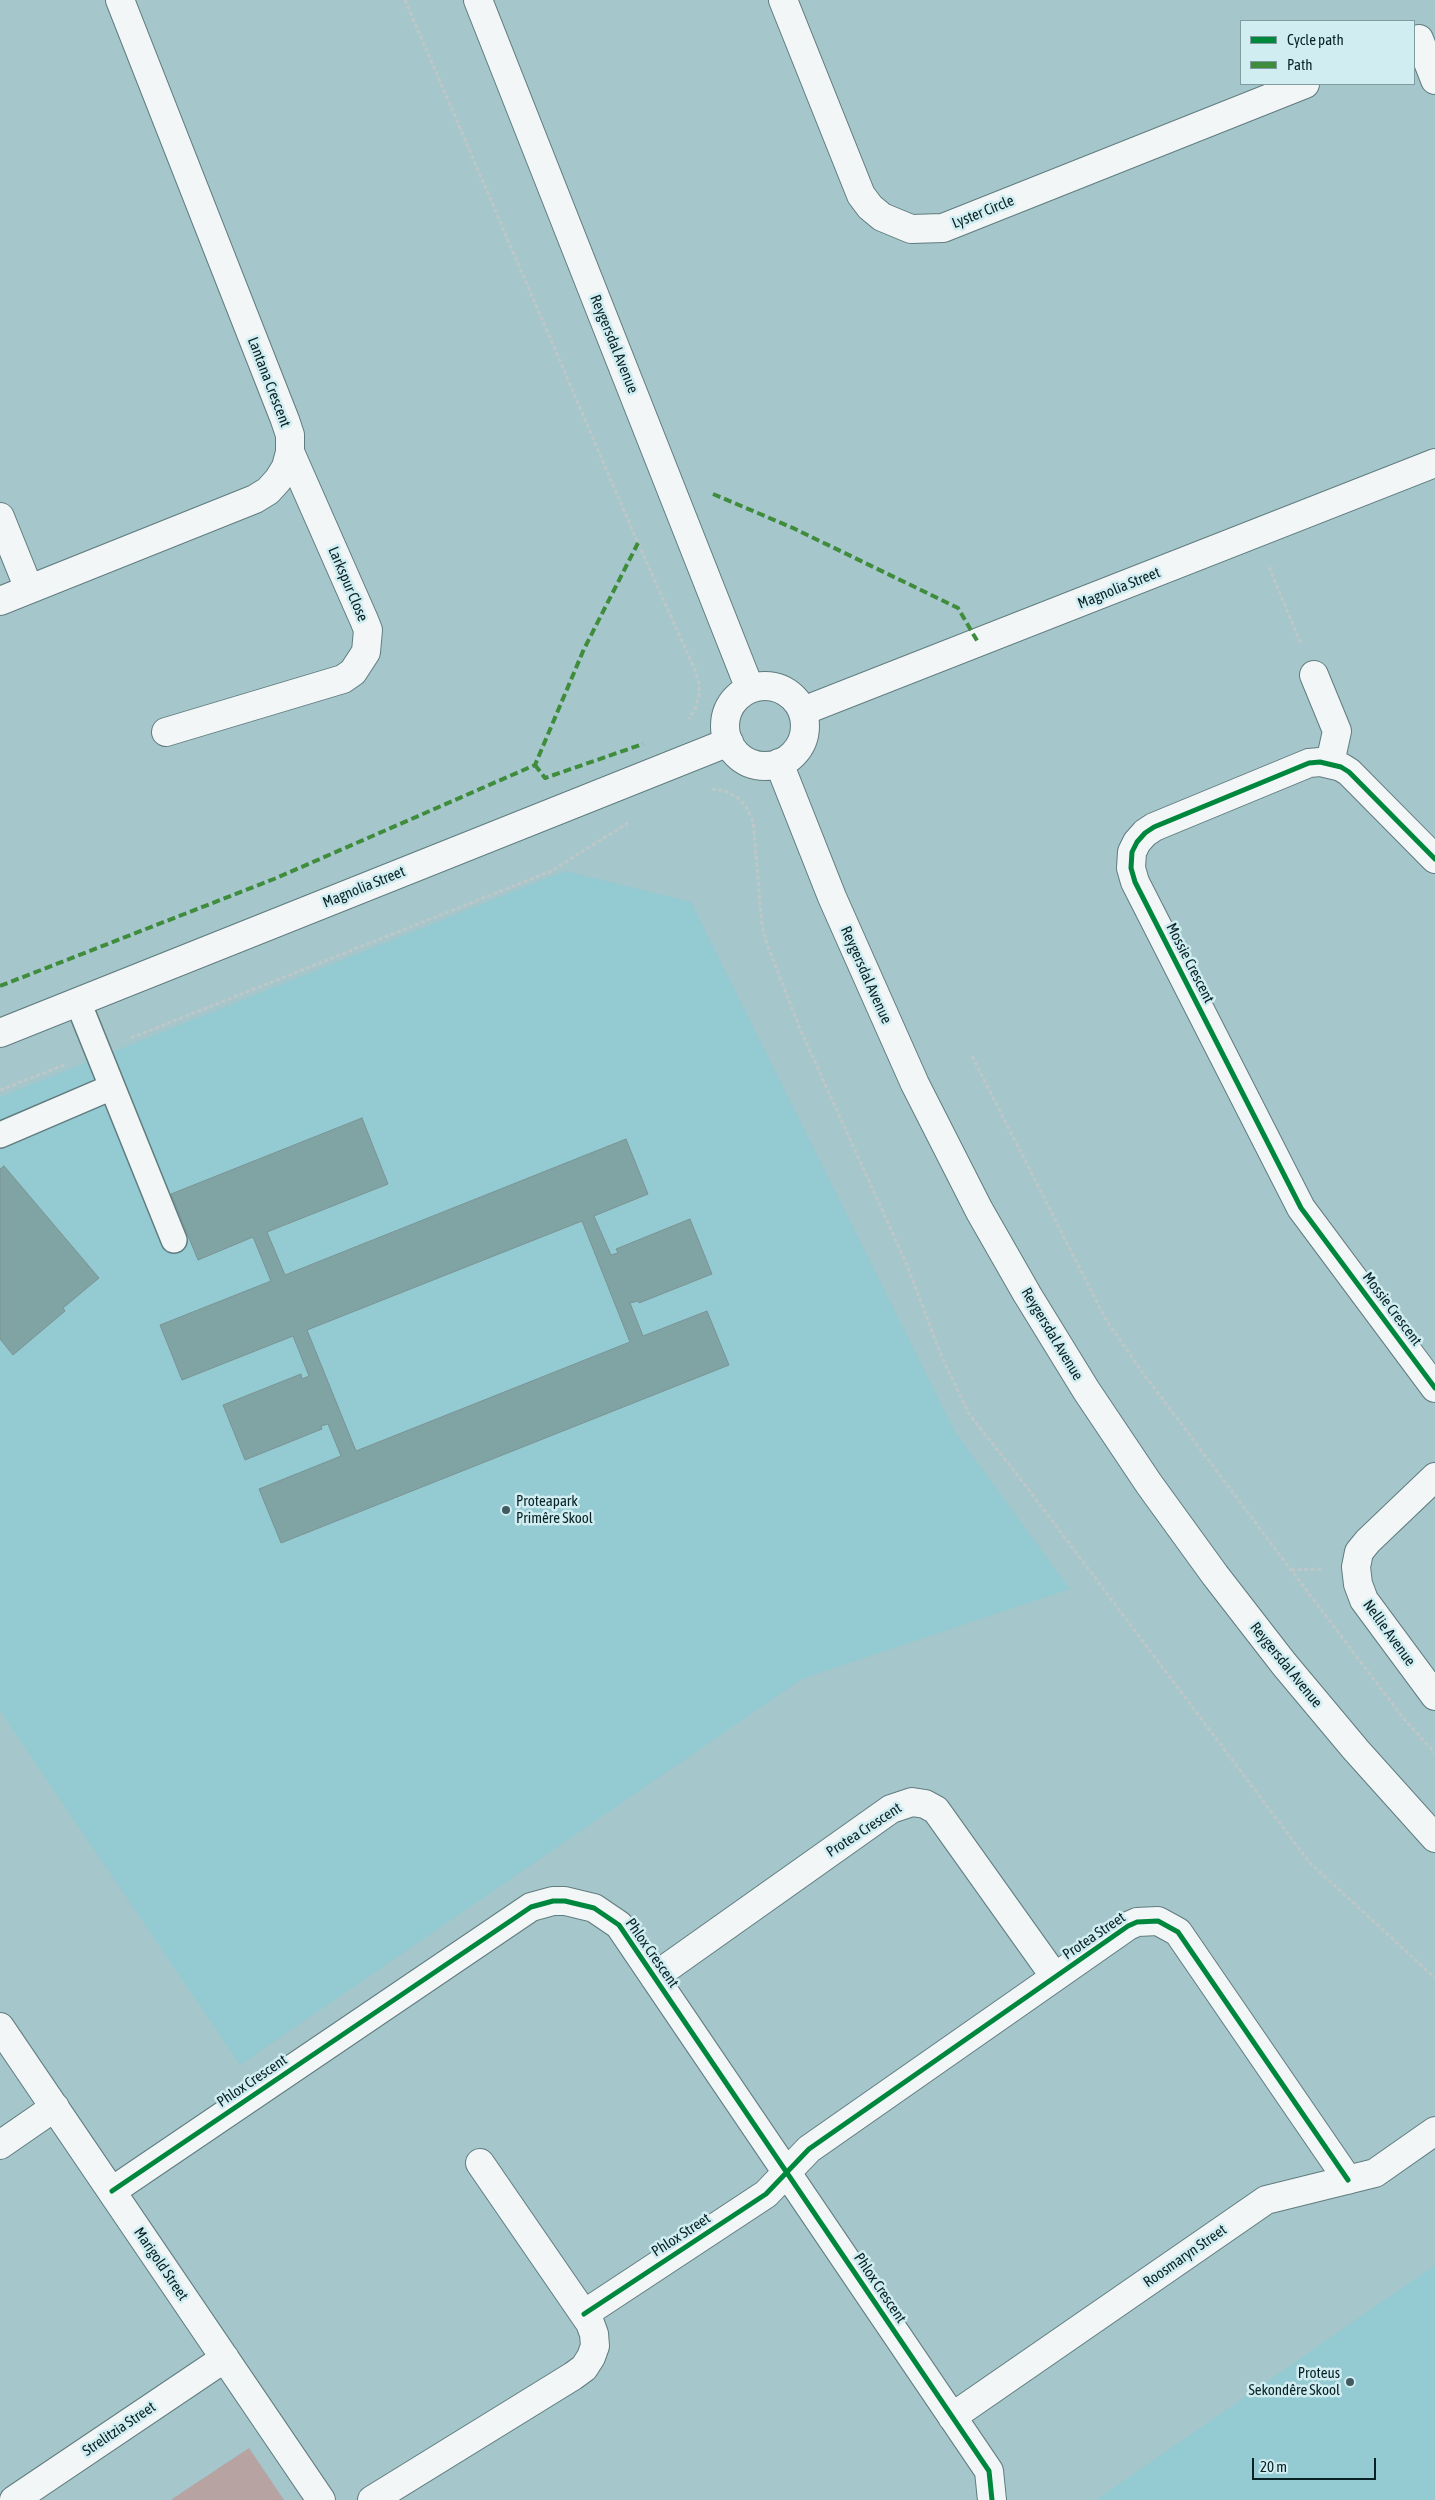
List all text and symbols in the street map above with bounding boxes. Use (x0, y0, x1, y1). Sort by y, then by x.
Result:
legend (1240, 20, 1415, 85)
text: Cycle path (1287, 31, 1344, 48)
text: Path (1287, 56, 1313, 73)
street label: Lyster Circle (949, 191, 1017, 233)
street label: Reygersdal Avenue (586, 292, 642, 396)
street label: Lantana Crescent (244, 334, 294, 430)
street label: Larkspur Close (324, 544, 372, 624)
street label: Magnolia Street (1075, 563, 1163, 613)
street label: Magnolia Street (320, 862, 408, 912)
street label: Mossie Crescent (1162, 920, 1218, 1006)
street label: Reygersdal Avenue (836, 924, 896, 1026)
street label: Mossie Crescent (1359, 1269, 1425, 1349)
street label: Reygersdal Avenue (1017, 1285, 1087, 1383)
place label: Proteapark Primêre Skool (516, 1492, 593, 1527)
marker: Proteapark Primêre Skool (500, 1504, 512, 1516)
street label: Nellie Avenue (1359, 1596, 1419, 1670)
street label: Reygersdal Avenue (1246, 1619, 1326, 1711)
street label: Protea Crescent (823, 1799, 905, 1861)
street label: Protea Street (1059, 1908, 1129, 1964)
street label: Phlox Crescent (621, 1915, 683, 1991)
street label: Phlox Crescent (214, 2051, 290, 2111)
street label: Phlox Street (648, 2209, 714, 2261)
street label: Roosmaryn Street (1140, 2221, 1230, 2291)
street label: Marigold Street (130, 2224, 192, 2304)
street label: Phlox Crescent (850, 2250, 910, 2326)
place label: Proteus Sekondêre Skool (1248, 2364, 1340, 2399)
marker: Proteus Sekondêre Skool (1344, 2376, 1356, 2388)
street label: Strelitzia Street (79, 2398, 159, 2460)
scale bar (1255, 2448, 1379, 2480)
text: 20 m (1260, 2458, 1287, 2475)

